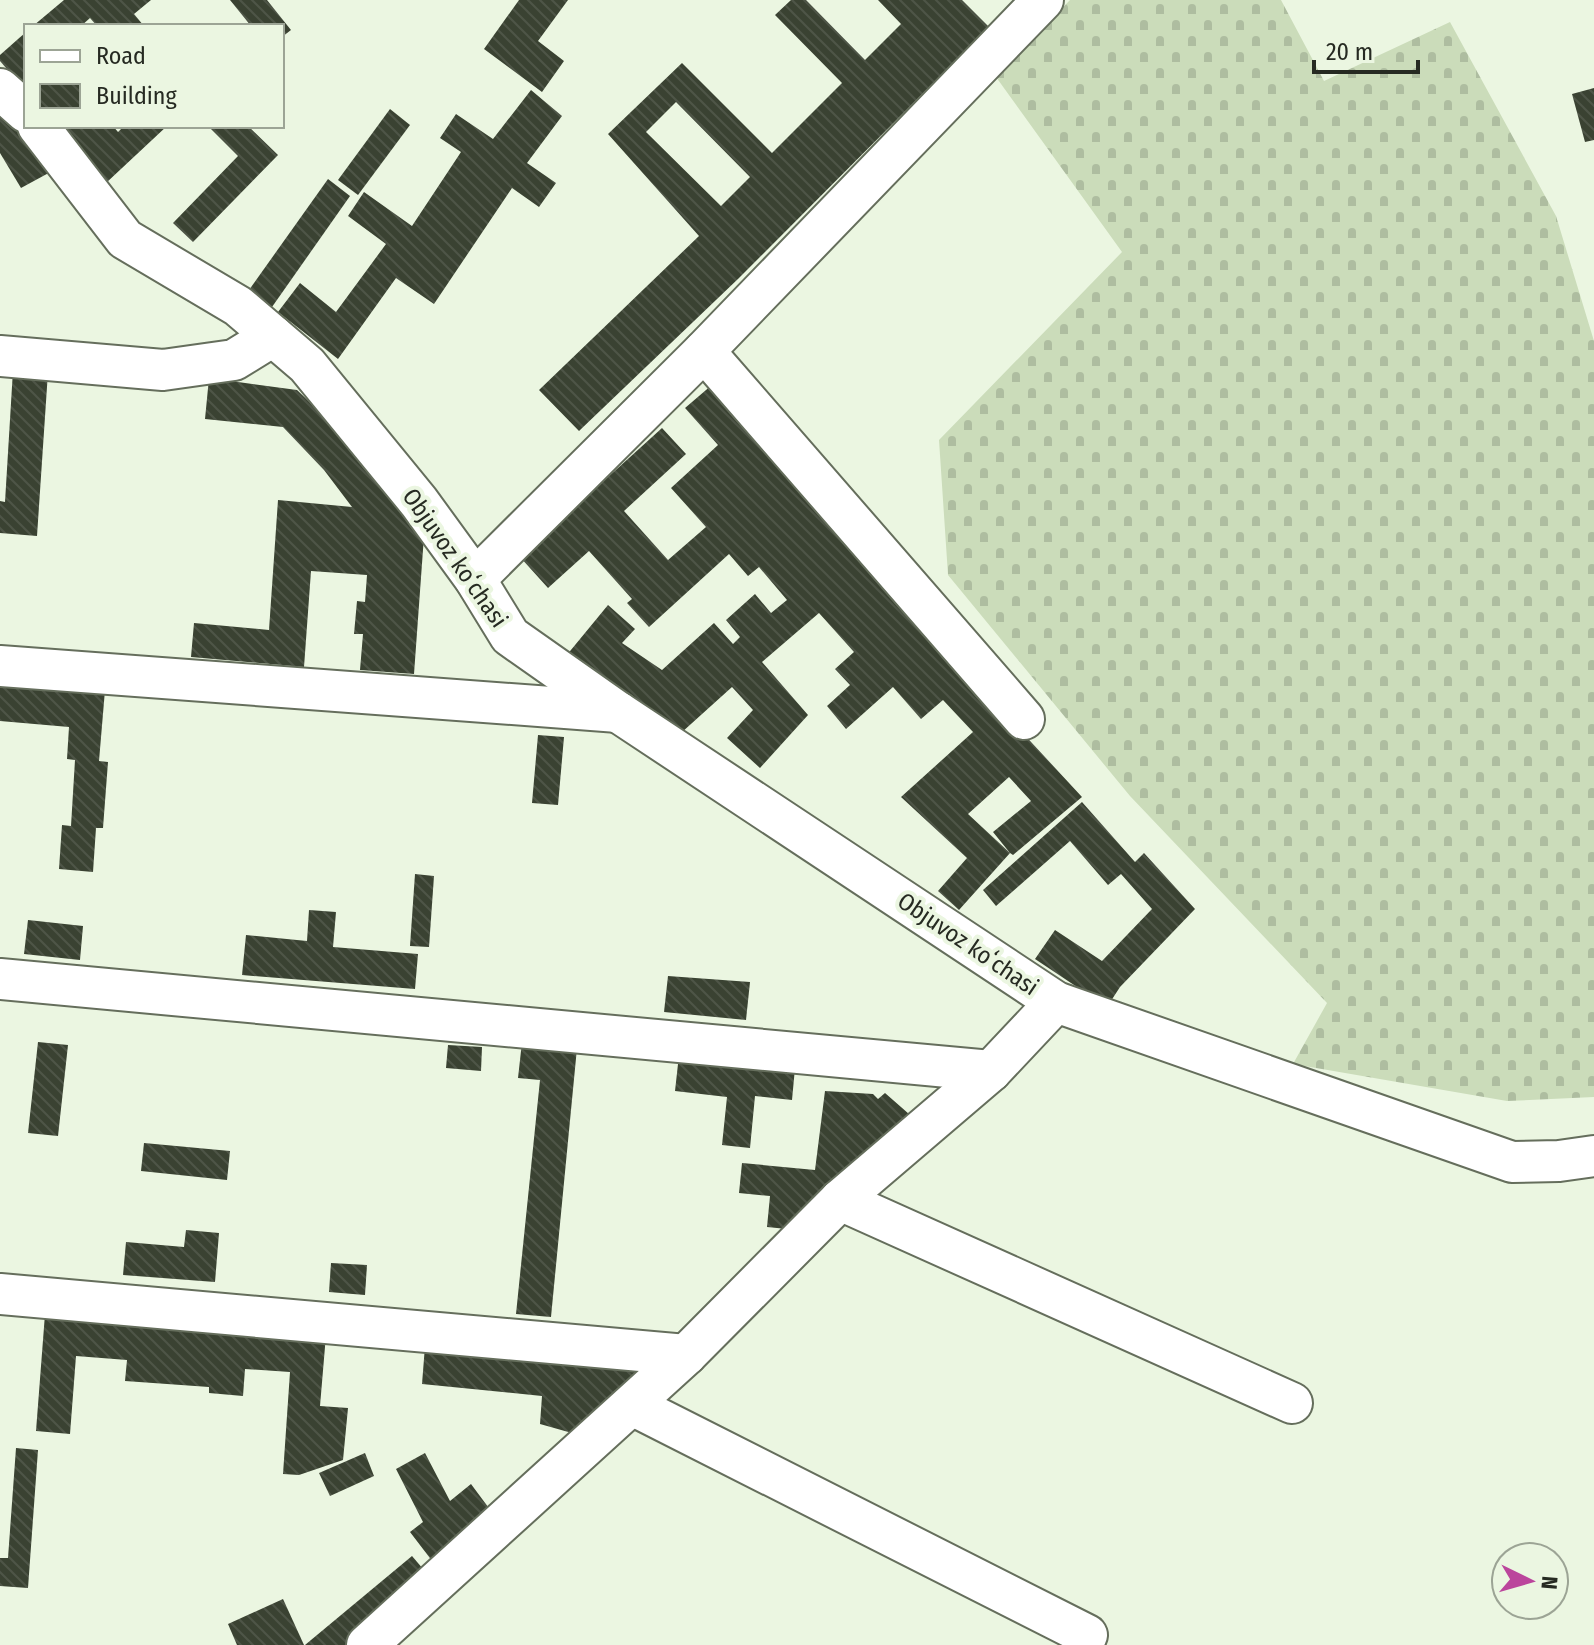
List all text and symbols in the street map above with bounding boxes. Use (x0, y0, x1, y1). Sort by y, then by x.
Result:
legend (24, 24, 284, 128)
scale bar (1314, 24, 1418, 74)
text: 20 m (1326, 38, 1373, 66)
text: Road (96, 42, 146, 70)
text: Building (96, 82, 178, 110)
street label: Objuvoz koʻchasi (397, 483, 513, 633)
street label: Objuvoz koʻchasi (892, 887, 1044, 1001)
north arrow (1490, 1541, 1570, 1621)
text: N (1535, 1575, 1563, 1590)

